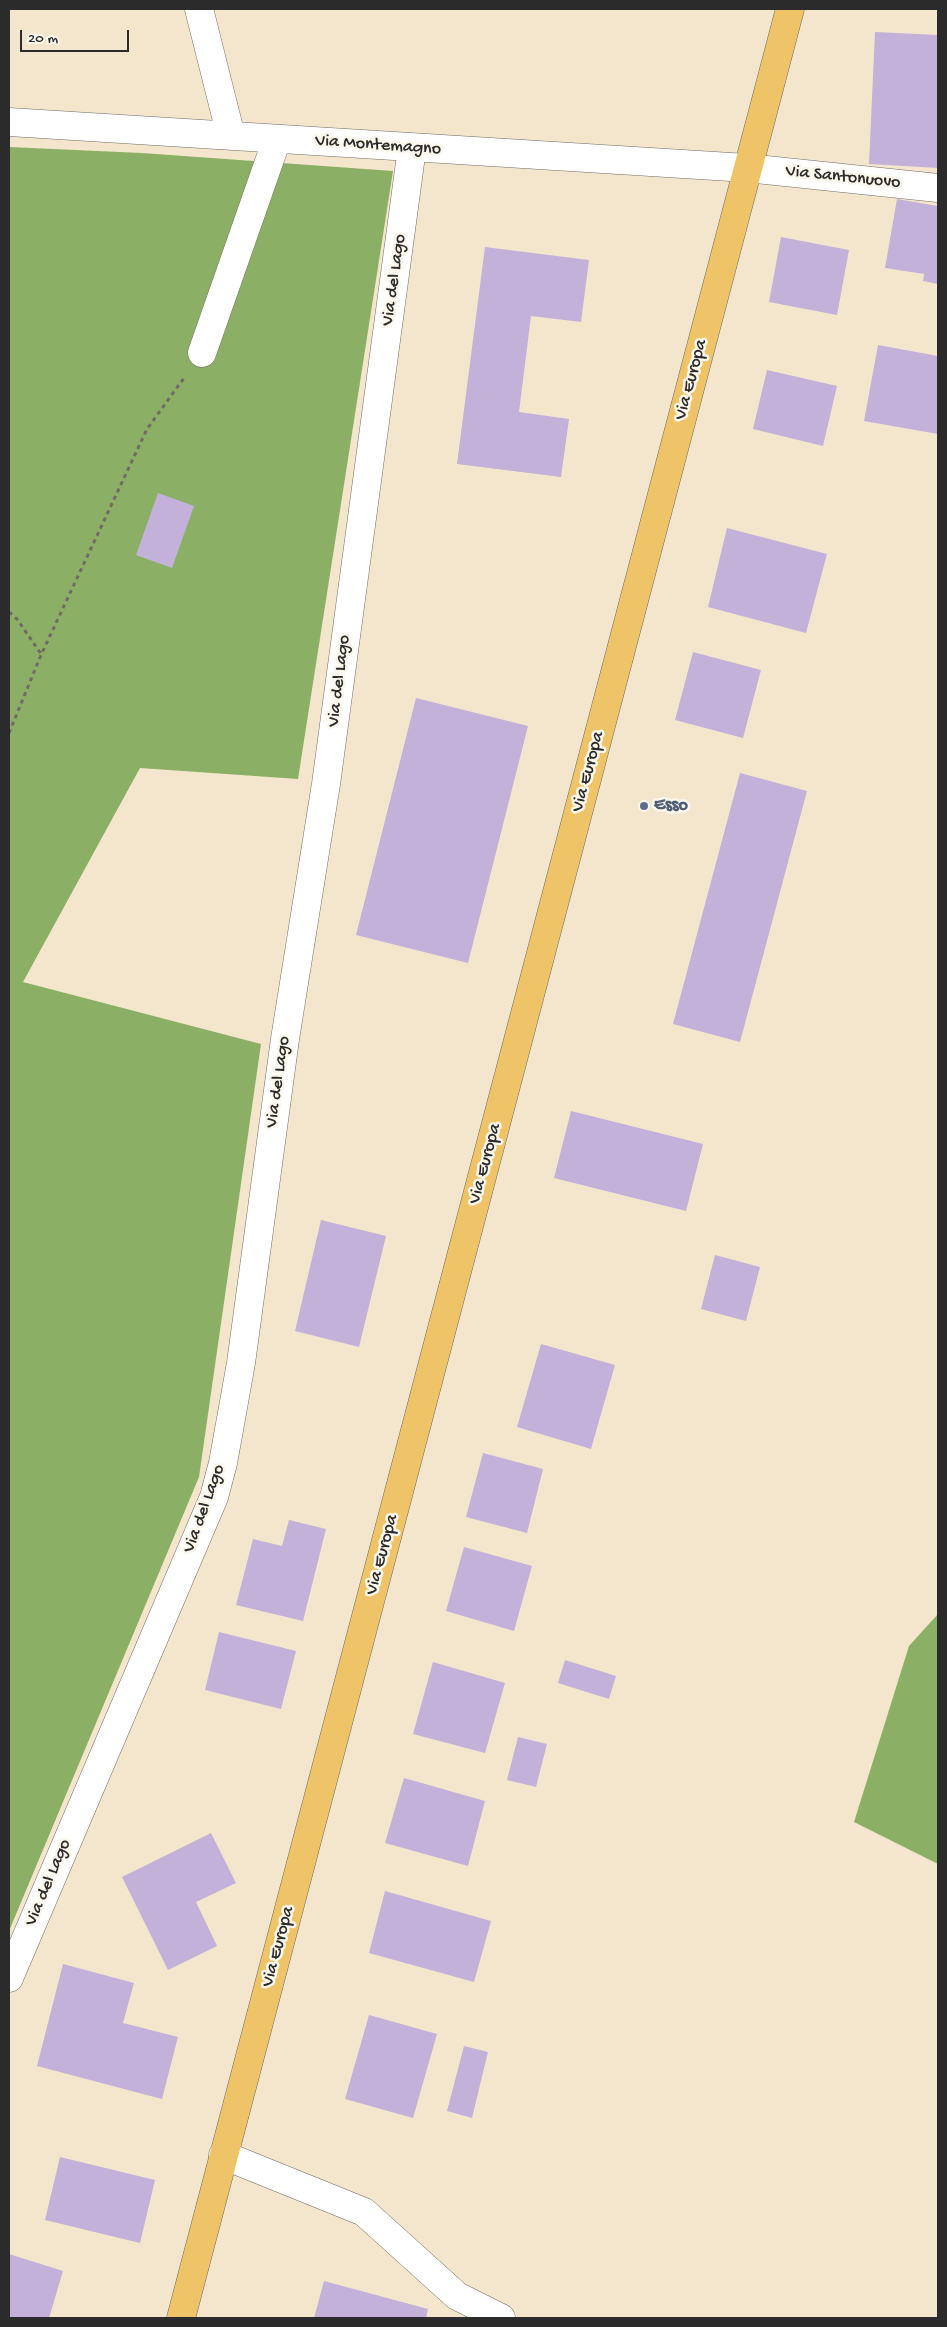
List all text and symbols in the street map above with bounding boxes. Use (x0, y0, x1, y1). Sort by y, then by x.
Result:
scale bar (22, 20, 131, 52)
text: 20 m (28, 30, 58, 48)
street label: Via Montemagno (314, 131, 442, 161)
street label: Via Santonuovo (785, 161, 901, 195)
street label: Via del Lago (378, 233, 412, 327)
street label: Via Europa (671, 337, 713, 423)
street label: Via del Lago (324, 634, 356, 728)
street label: Via Europa (568, 729, 610, 815)
place label: Esso (654, 795, 688, 817)
marker: Esso (638, 800, 650, 812)
street label: Via del Lago (262, 1035, 296, 1129)
street label: Via Europa (465, 1121, 507, 1207)
street label: Via del Lago (179, 1462, 231, 1556)
street label: Via Europa (362, 1512, 404, 1598)
street label: Via del Lago (21, 1836, 77, 1930)
street label: Via Europa (258, 1904, 300, 1990)

